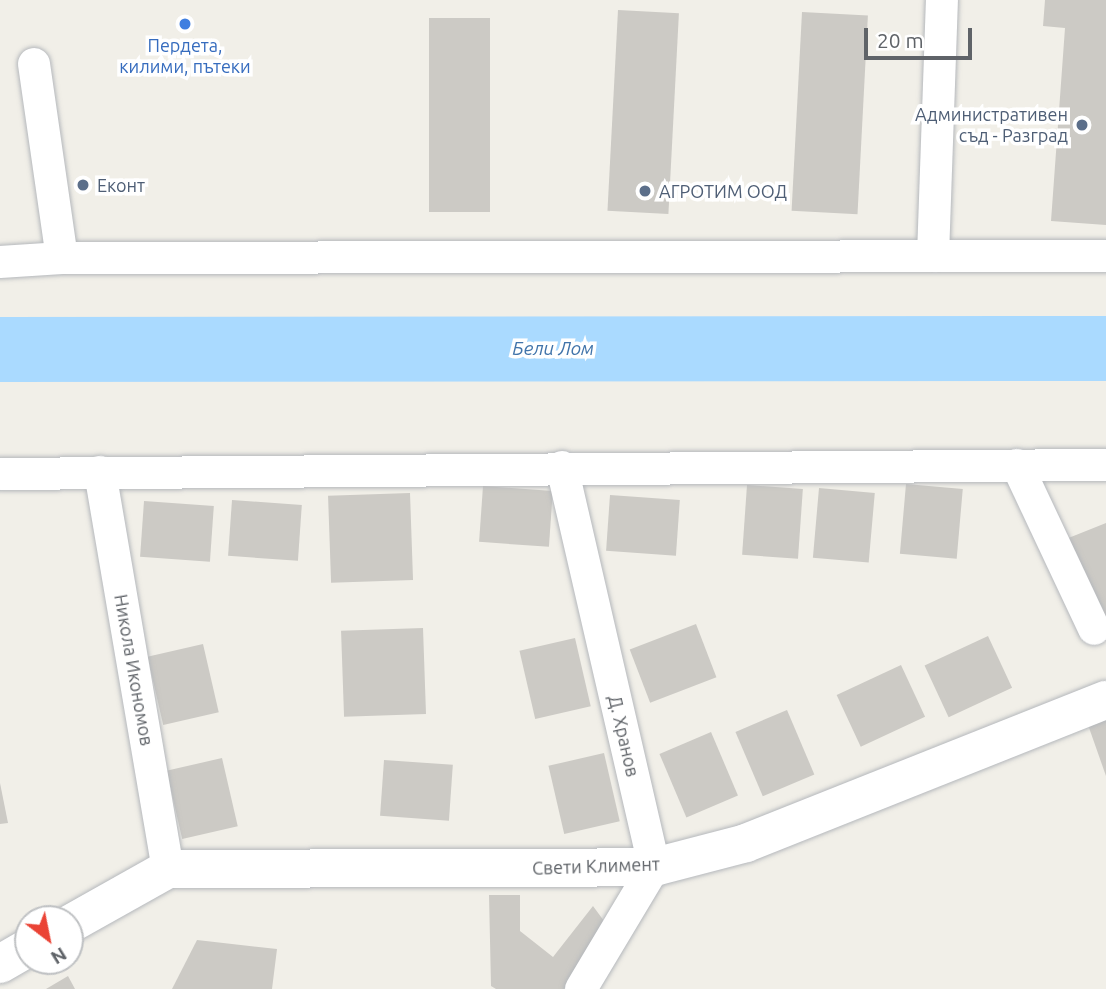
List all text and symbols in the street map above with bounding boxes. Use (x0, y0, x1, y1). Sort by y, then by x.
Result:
scale bar (868, 14, 976, 58)
marker: Пердета, килими, пътеки (177, 16, 193, 32)
text: 20 m (877, 28, 924, 52)
place label: Пердета, килими, пътеки (119, 35, 251, 78)
place label: Административен съд - Разград (915, 104, 1068, 146)
marker: Административен съд - Разград (1074, 117, 1090, 133)
place label: Еконт (97, 174, 145, 196)
marker: Еконт (75, 177, 91, 193)
place label: АГРОТИМ ООД (659, 180, 787, 202)
marker: АГРОТИМ ООД (637, 183, 653, 199)
water label: Бели Лом (512, 338, 594, 360)
street label: Никола Икономов (110, 593, 158, 747)
street label: Д. Хранов (604, 693, 644, 779)
street label: Свети Климент (532, 853, 660, 879)
north arrow (14, 905, 84, 975)
text: N (47, 943, 71, 969)

